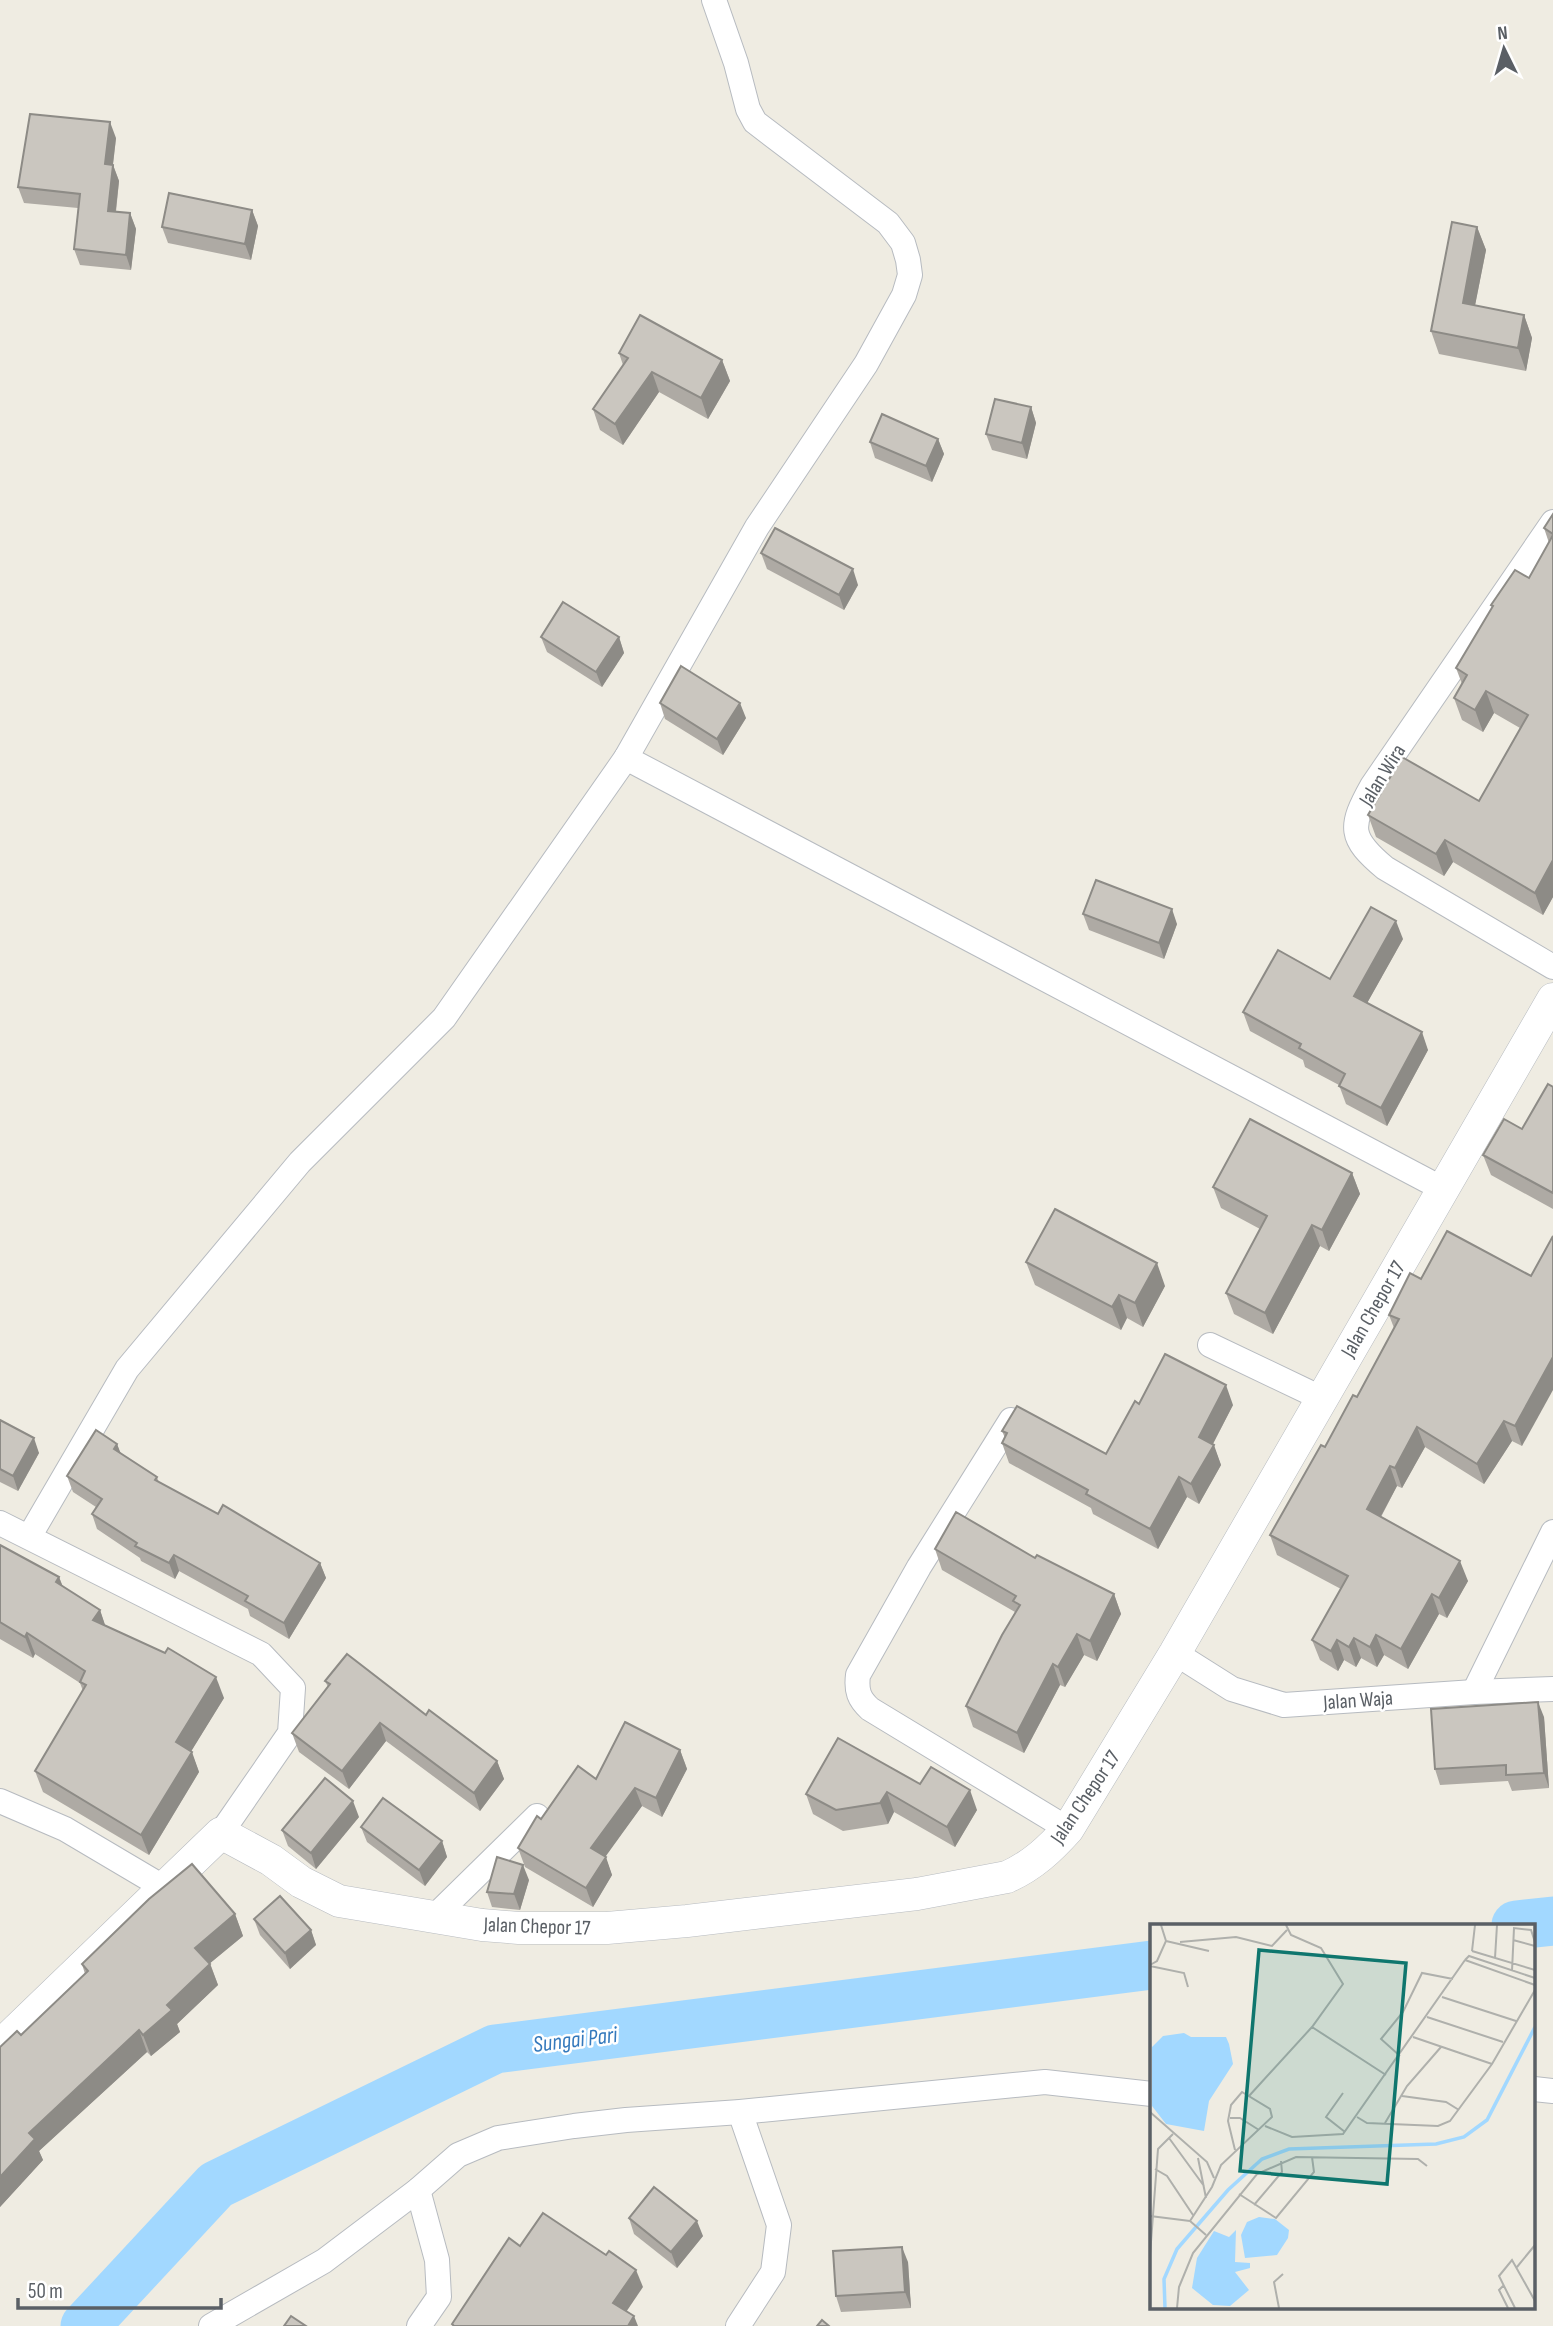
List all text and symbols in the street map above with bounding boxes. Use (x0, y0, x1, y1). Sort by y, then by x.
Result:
north arrow (1469, 14, 1539, 84)
text: N (1497, 22, 1509, 45)
street label: Jalan Wira (1353, 740, 1411, 812)
street label: Jalan Chepor 17 (1335, 1256, 1411, 1363)
street label: Jalan Waja (1321, 1686, 1394, 1715)
street label: Jalan Chepor 17 (1045, 1746, 1126, 1849)
street label: Jalan Chepor 17 (482, 1912, 591, 1941)
inset map (1150, 1924, 1536, 2308)
water label: Sungai Pari (531, 2021, 620, 2059)
scale bar (18, 2266, 220, 2310)
text: 50 m (28, 2279, 63, 2304)

